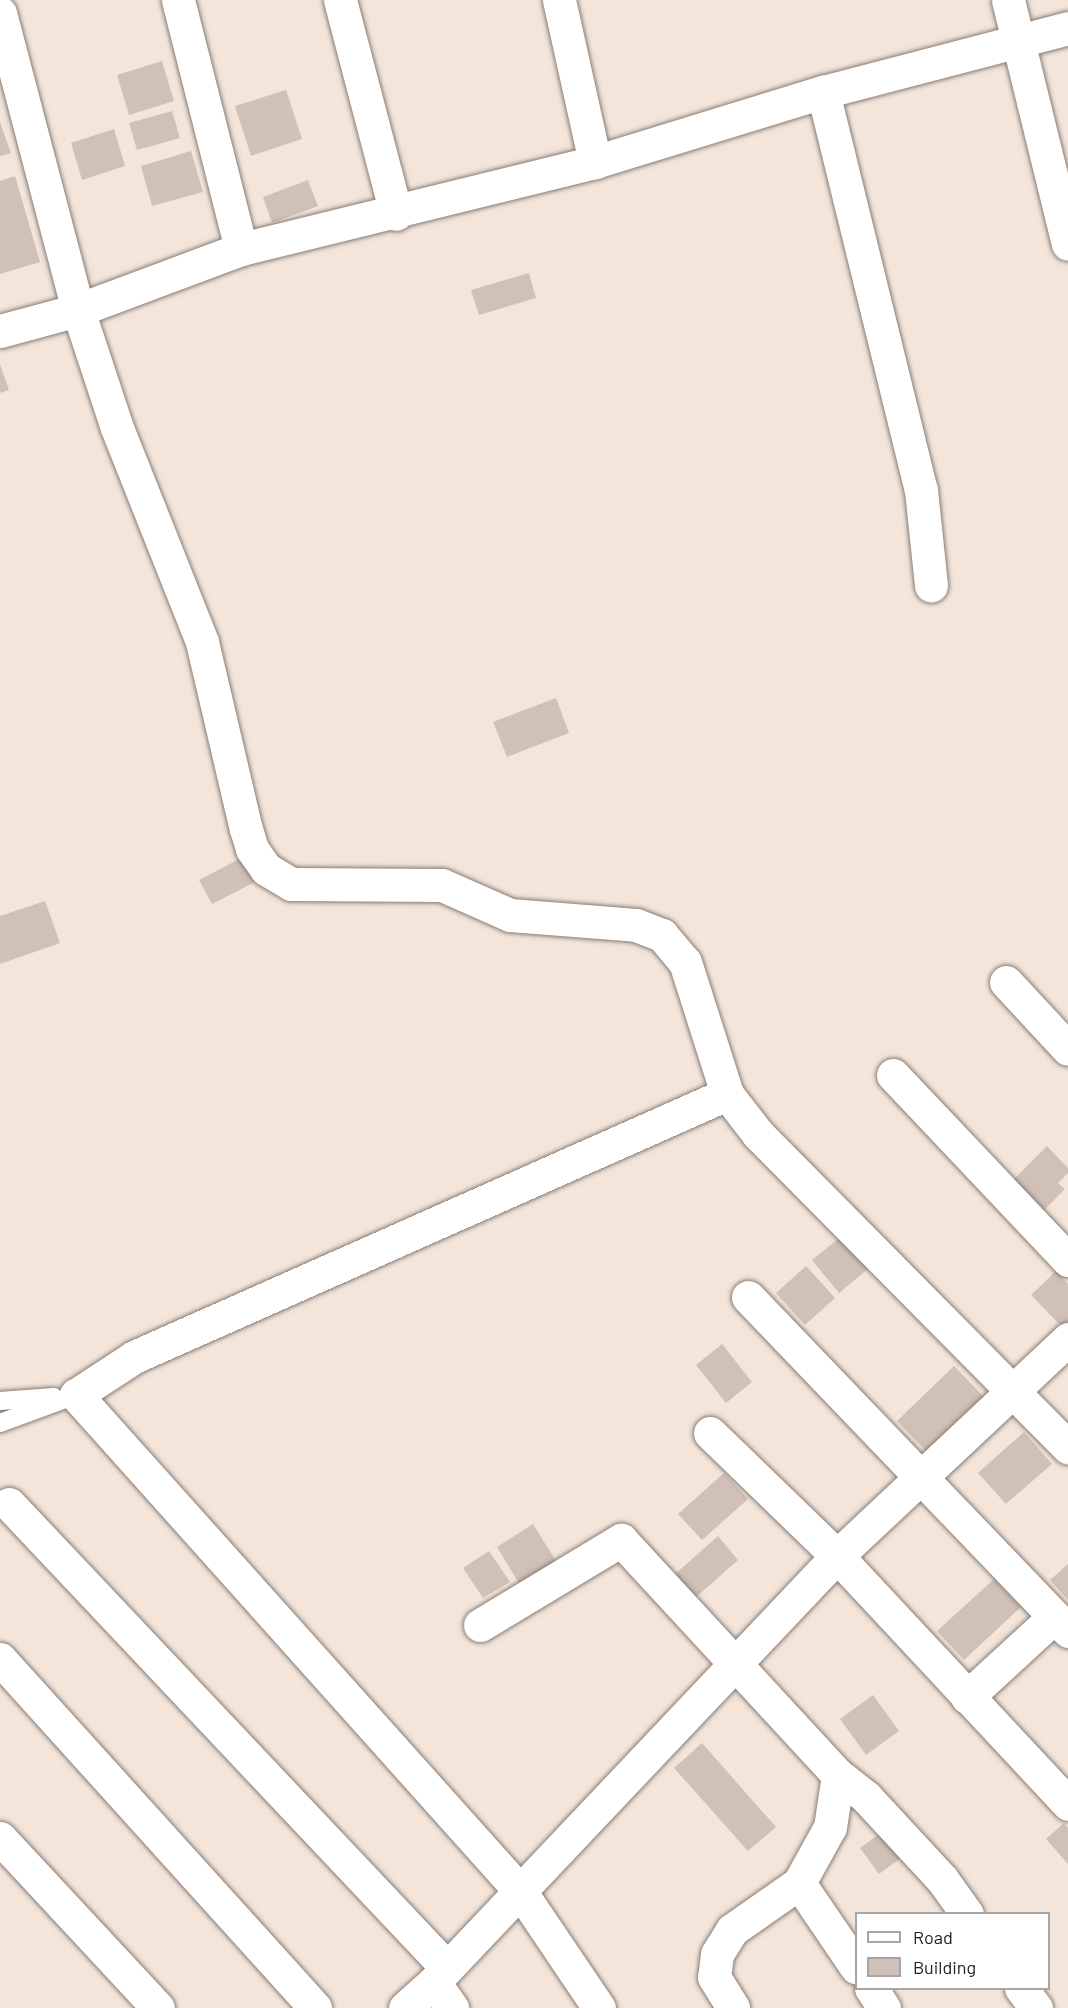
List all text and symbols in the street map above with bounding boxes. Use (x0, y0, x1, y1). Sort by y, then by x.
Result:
legend (855, 1912, 1050, 1990)
text: Road (913, 1926, 953, 1948)
text: Building (913, 1956, 976, 1978)

